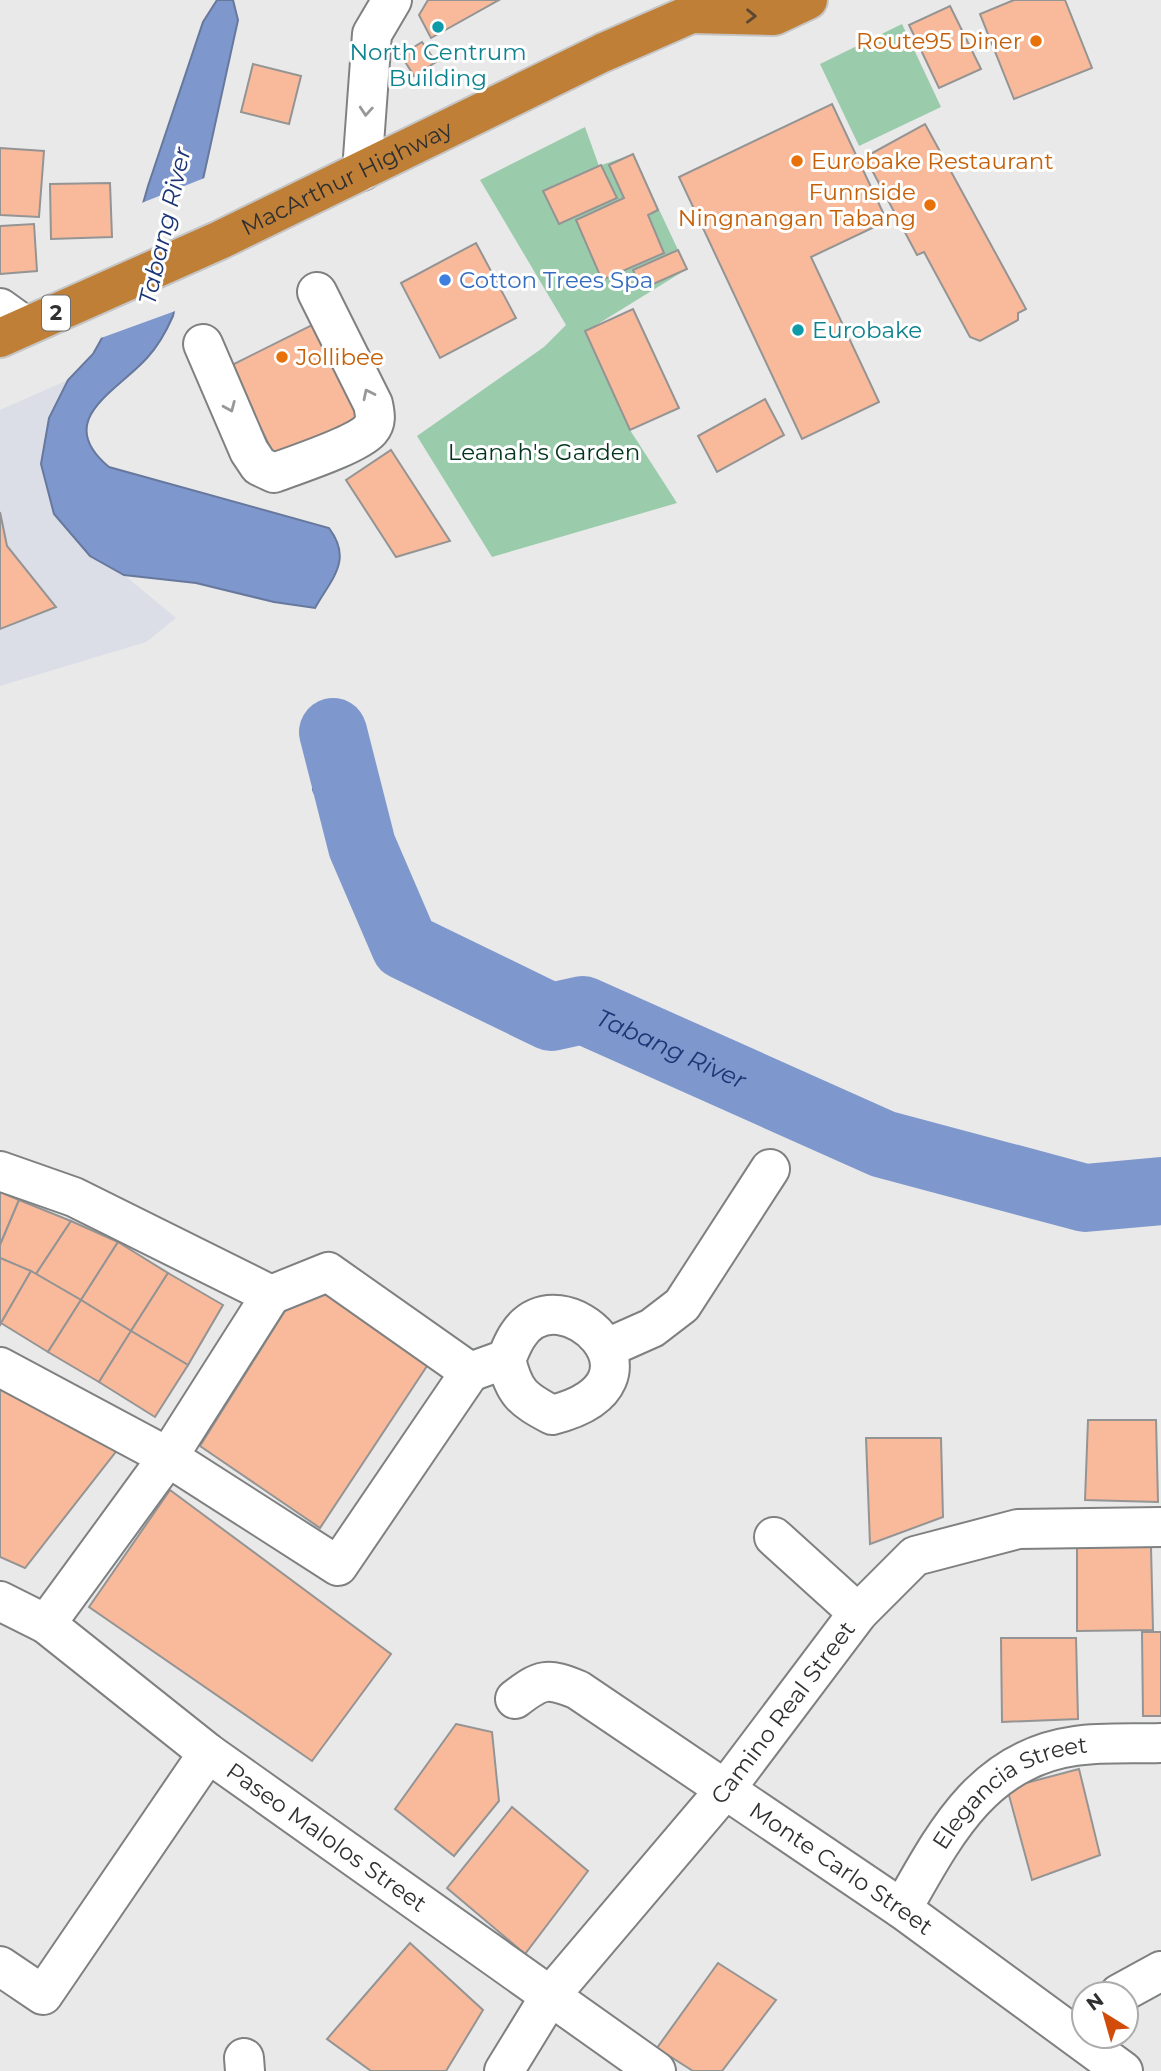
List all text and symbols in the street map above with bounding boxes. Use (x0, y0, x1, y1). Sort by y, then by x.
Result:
one-way arrow (746, 8, 757, 23)
marker: North Centrum Building (430, 19, 446, 35)
place label: Route95 Diner (856, 27, 1022, 55)
marker: Route95 Diner (1028, 33, 1044, 49)
place label: North Centrum Building (349, 38, 527, 92)
one-way arrow (359, 106, 374, 117)
street label: MacArthur Highway (237, 114, 457, 241)
water label: Tabang River (132, 143, 197, 307)
place label: Eurobake Restaurant (811, 147, 1054, 175)
marker: Eurobake Restaurant (789, 153, 805, 169)
place label: Funnside Ningnangan Tabang (678, 178, 916, 232)
marker: Funnside Ningnangan Tabang (922, 197, 938, 213)
place label: Cotton Trees Spa (459, 266, 653, 294)
marker: Cotton Trees Spa (437, 272, 453, 288)
road number: 2 (42, 296, 70, 330)
place label: Eurobake (812, 316, 922, 344)
marker: Eurobake (790, 322, 806, 338)
place label: Jollibee (295, 343, 384, 371)
marker: Jollibee (274, 349, 290, 365)
one-way arrow (362, 389, 376, 401)
one-way arrow (222, 399, 236, 412)
park label: Leanah's Garden (448, 438, 640, 466)
water label: Tabang River (592, 1003, 752, 1095)
street label: Camino Real Street (705, 1616, 861, 1810)
street label: Elegancia Street (926, 1731, 1089, 1855)
street label: Paseo Malolos Street (221, 1757, 432, 1918)
street label: Monte Carlo Street (744, 1796, 938, 1941)
north arrow (1070, 1980, 1140, 2050)
text: N (1082, 1988, 1108, 2016)

